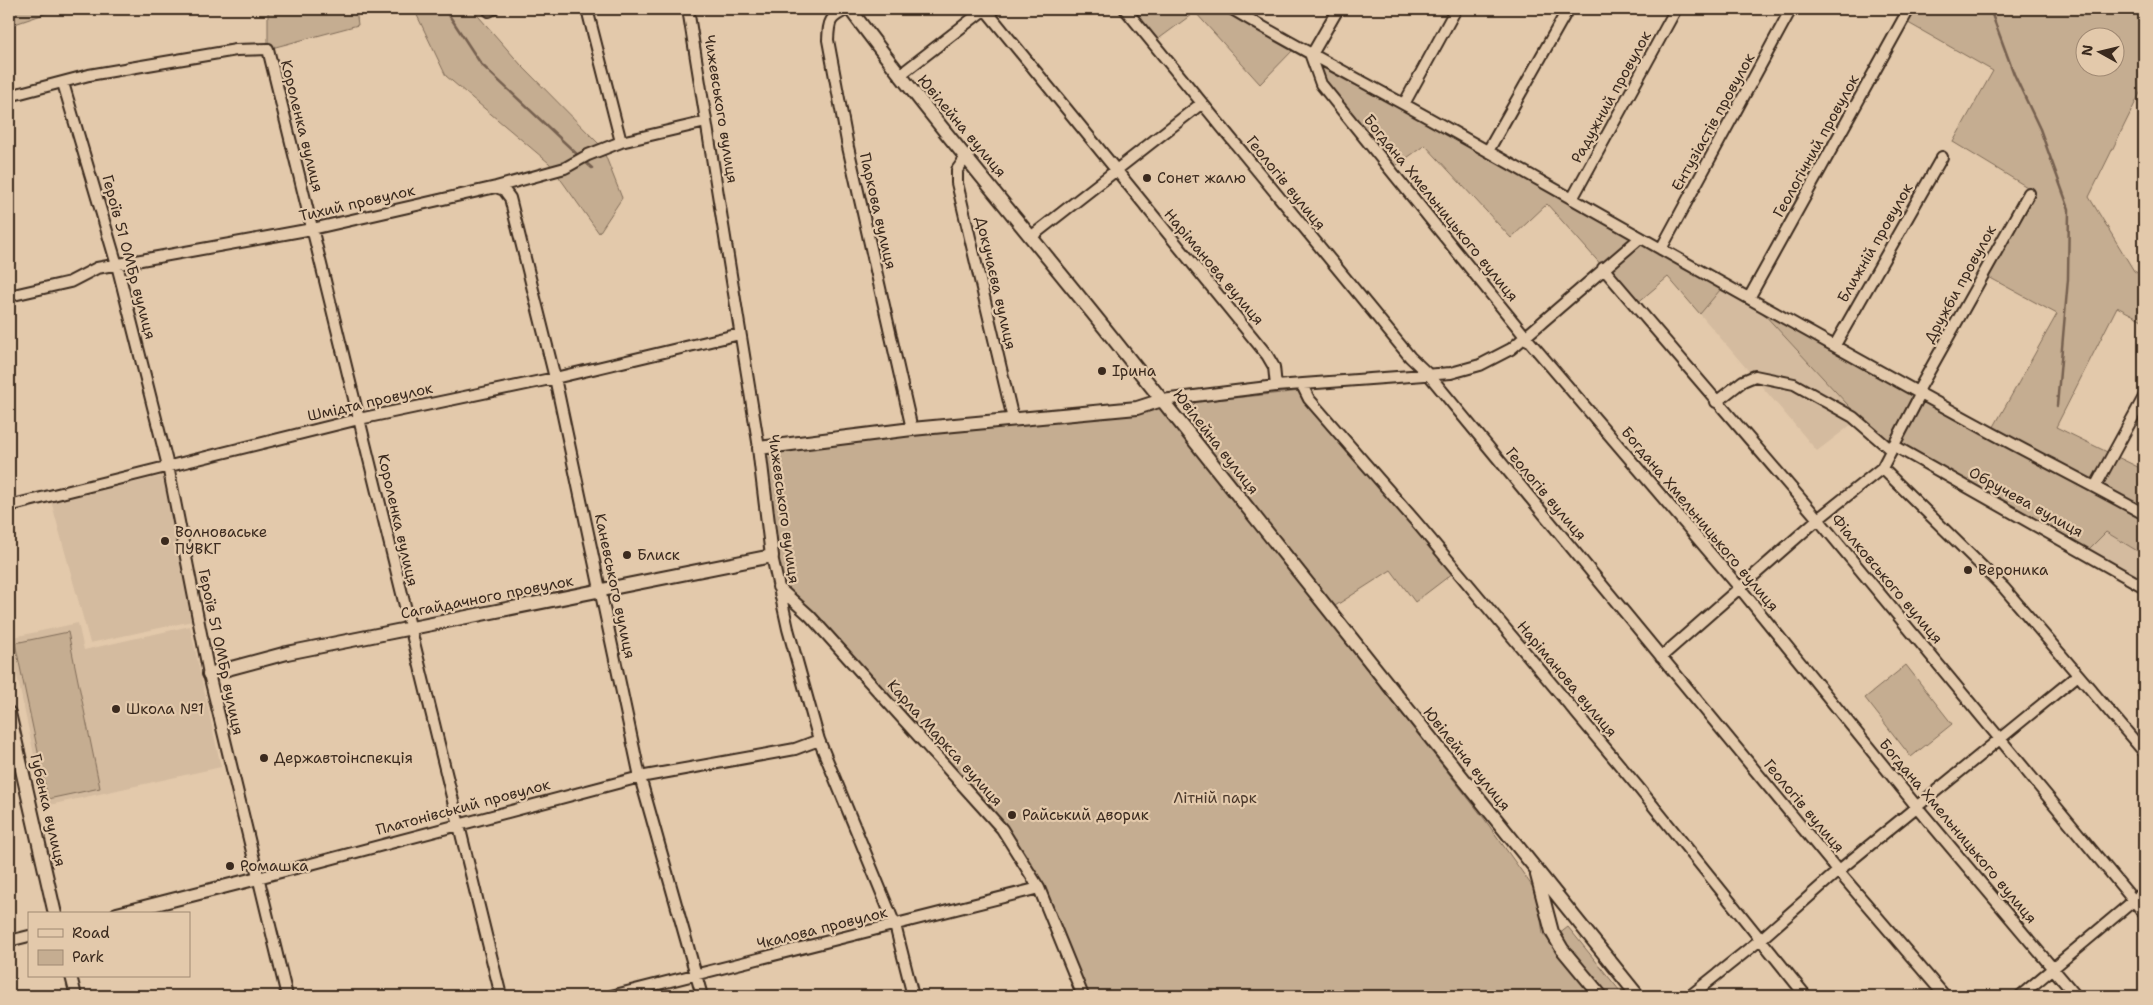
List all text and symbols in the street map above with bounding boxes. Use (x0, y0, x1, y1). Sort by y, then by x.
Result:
street label: Радужний провулок (1566, 27, 1656, 167)
north arrow (2076, 28, 2126, 78)
street label: Чижевського вулиця (699, 33, 743, 185)
text: N (2077, 43, 2097, 57)
street label: Ентузіастів провулок (1667, 50, 1759, 194)
street label: Короленка вулиця (276, 58, 328, 194)
street label: Ювілейна вулиця (913, 71, 1011, 181)
street label: Геологічний провулок (1768, 71, 1864, 221)
street label: Богдана Хмельницького вулиця (1359, 110, 1523, 306)
street label: Геологів вулиця (1242, 132, 1330, 234)
street label: Паркова вулиця (855, 151, 901, 271)
place label: Сонет жалю (1157, 168, 1246, 188)
marker: Сонет жалю (1141, 172, 1153, 184)
street label: Героїв 51 ОМБр вулиця (97, 173, 161, 341)
street label: Тихий провулок (297, 180, 417, 226)
street label: Ближній провулок (1833, 180, 1917, 306)
street label: Наріманова вулиця (1159, 205, 1269, 329)
street label: Докучаєва вулиця (971, 215, 1021, 351)
street label: Дружби провулок (1919, 222, 2001, 346)
place label: Ірина (1112, 361, 1157, 381)
marker: Ірина (1096, 365, 1108, 377)
street label: Шмідта провулок (305, 378, 435, 426)
street label: Ювілейна вулиця (1169, 385, 1263, 499)
street label: Богдана Хмельницького вулиця (1617, 422, 1783, 616)
street label: Чижевського вулиця (764, 433, 804, 585)
street label: Геологів вулиця (1501, 443, 1591, 545)
street label: Короленка вулиця (373, 452, 423, 588)
street label: Обручева вулиця (1965, 462, 2087, 542)
street label: Фіалковського вулиця (1827, 510, 1947, 648)
street label: Каневського вулиця (590, 512, 640, 660)
place label: Волноваське ПУВКГ (175, 522, 267, 559)
marker: Волноваське ПУВКГ (159, 535, 171, 547)
place label: Блиск (637, 545, 680, 565)
marker: Блиск (621, 549, 633, 561)
place label: Вероника (1978, 560, 2049, 580)
marker: Вероника (1962, 564, 1974, 576)
street label: Героїв 51 ОМБр вулиця (194, 567, 248, 737)
street label: Сагайдачного провулок (399, 570, 575, 624)
street label: Наріманова вулиця (1512, 617, 1622, 741)
street label: Карла Маркса вулиця (883, 675, 1007, 811)
place label: Школа №1 (126, 699, 204, 719)
marker: Школа №1 (110, 703, 122, 715)
street label: Ювілейна вулиця (1419, 703, 1515, 815)
street label: Богдана Хмельницького вулиця (1875, 734, 2041, 928)
place label: Державтоінспекція (274, 748, 413, 768)
street label: Губенка вулиця (25, 752, 71, 868)
marker: Державтоінспекція (258, 752, 270, 764)
street label: Геологів вулиця (1759, 755, 1849, 857)
street label: Платонівський провулок (374, 774, 552, 840)
park label: Літній парк (1173, 788, 1257, 808)
place label: Райський дворик (1022, 805, 1149, 825)
marker: Райський дворик (1006, 809, 1018, 821)
place label: Ромашка (240, 856, 309, 876)
marker: Ромашка (224, 860, 236, 872)
street label: Чкалова провулок (755, 902, 889, 954)
legend (28, 912, 190, 978)
text: Road (72, 923, 110, 943)
text: Park (72, 947, 104, 967)

